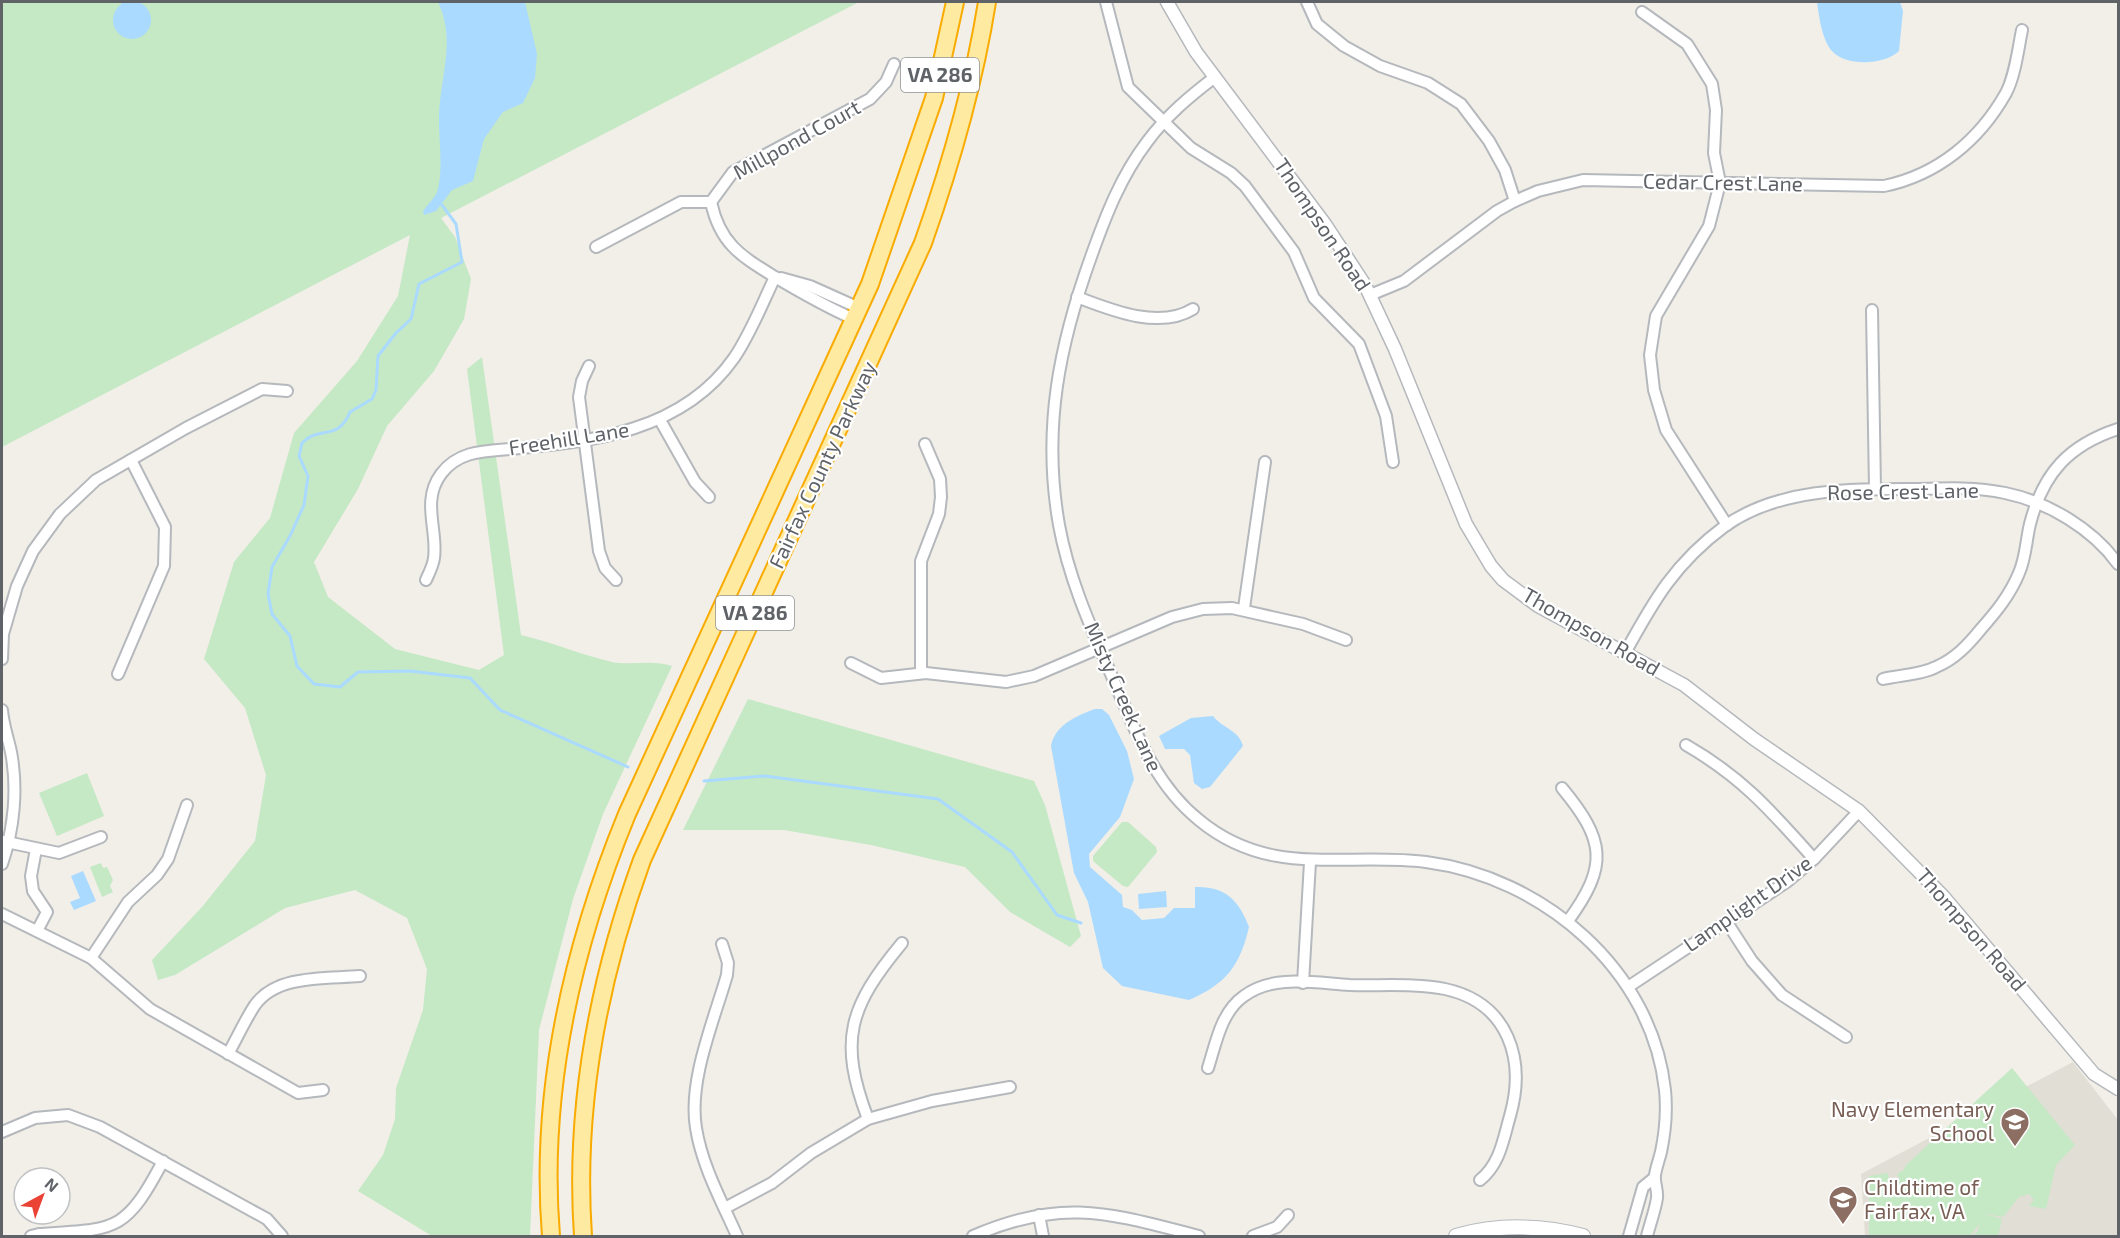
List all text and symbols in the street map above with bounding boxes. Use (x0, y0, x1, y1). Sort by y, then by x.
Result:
road number: VA 286 (901, 58, 979, 92)
street label: Millpond Court (728, 93, 864, 184)
street label: Thompson Road (1270, 153, 1377, 295)
street label: Cedar Crest Lane (1643, 168, 1803, 195)
street label: Fairfax County Parkway (763, 357, 881, 572)
street label: Freehill Lane (507, 416, 631, 459)
street label: Rose Crest Lane (1827, 477, 1979, 504)
street label: Thompson Road (1518, 581, 1665, 680)
road number: VA 286 (716, 596, 794, 630)
street label: Misty Creek Lane (1080, 618, 1169, 775)
street label: Lamplight Drive (1678, 849, 1816, 956)
street label: Thompson Road (1912, 862, 2032, 996)
place label: Navy Elementary School (1831, 1096, 1995, 1145)
school or university icon: Navy Elementary School (1999, 1106, 2031, 1148)
north arrow (12, 1166, 72, 1226)
text: N (42, 1173, 63, 1195)
place label: Childtime of Fairfax, VA (1864, 1174, 1980, 1223)
school or university icon: Childtime of Fairfax, VA (1827, 1184, 1859, 1226)

